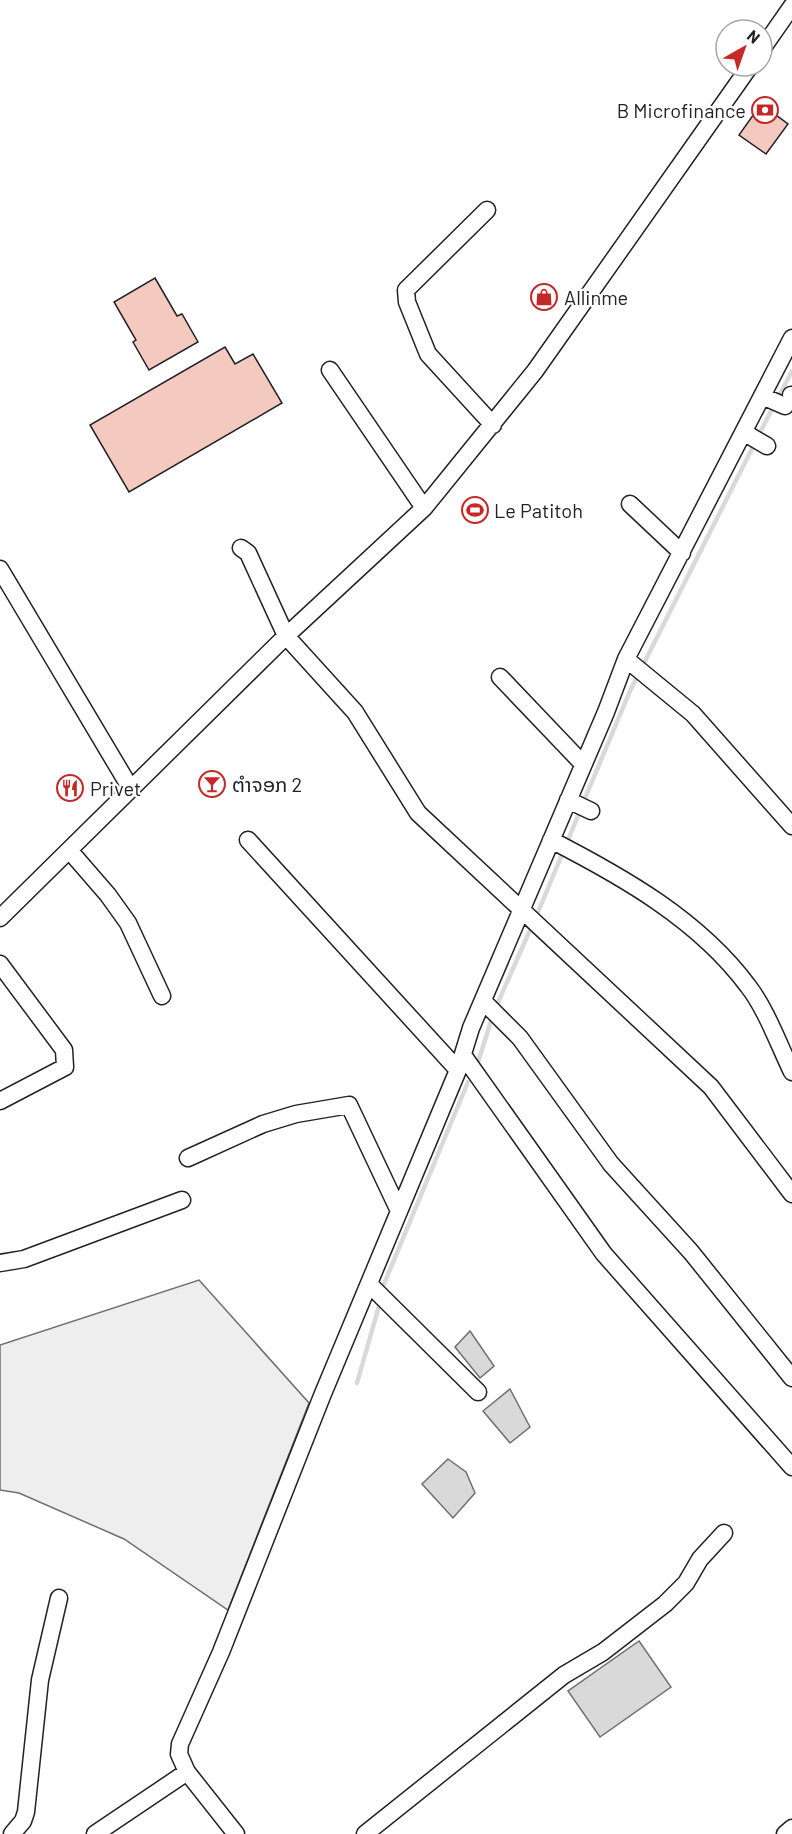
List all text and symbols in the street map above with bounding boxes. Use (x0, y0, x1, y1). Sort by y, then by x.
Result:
north arrow (714, 18, 774, 78)
text: N (744, 25, 764, 47)
bank icon: B Microfinance (750, 95, 780, 125)
place label: B Microfinance (617, 98, 746, 122)
shop icon: Allinme (529, 282, 559, 312)
place label: Allinme (564, 285, 628, 309)
sports icon: Le Patitoh (460, 495, 490, 525)
place label: Le Patitoh (494, 498, 583, 522)
bar icon: ຕຳຈອກ 2 (197, 769, 227, 799)
place label: ຕຳຈອກ 2 (232, 772, 302, 796)
restaurant icon: Privet (55, 773, 85, 803)
place label: Privet (90, 776, 141, 800)

